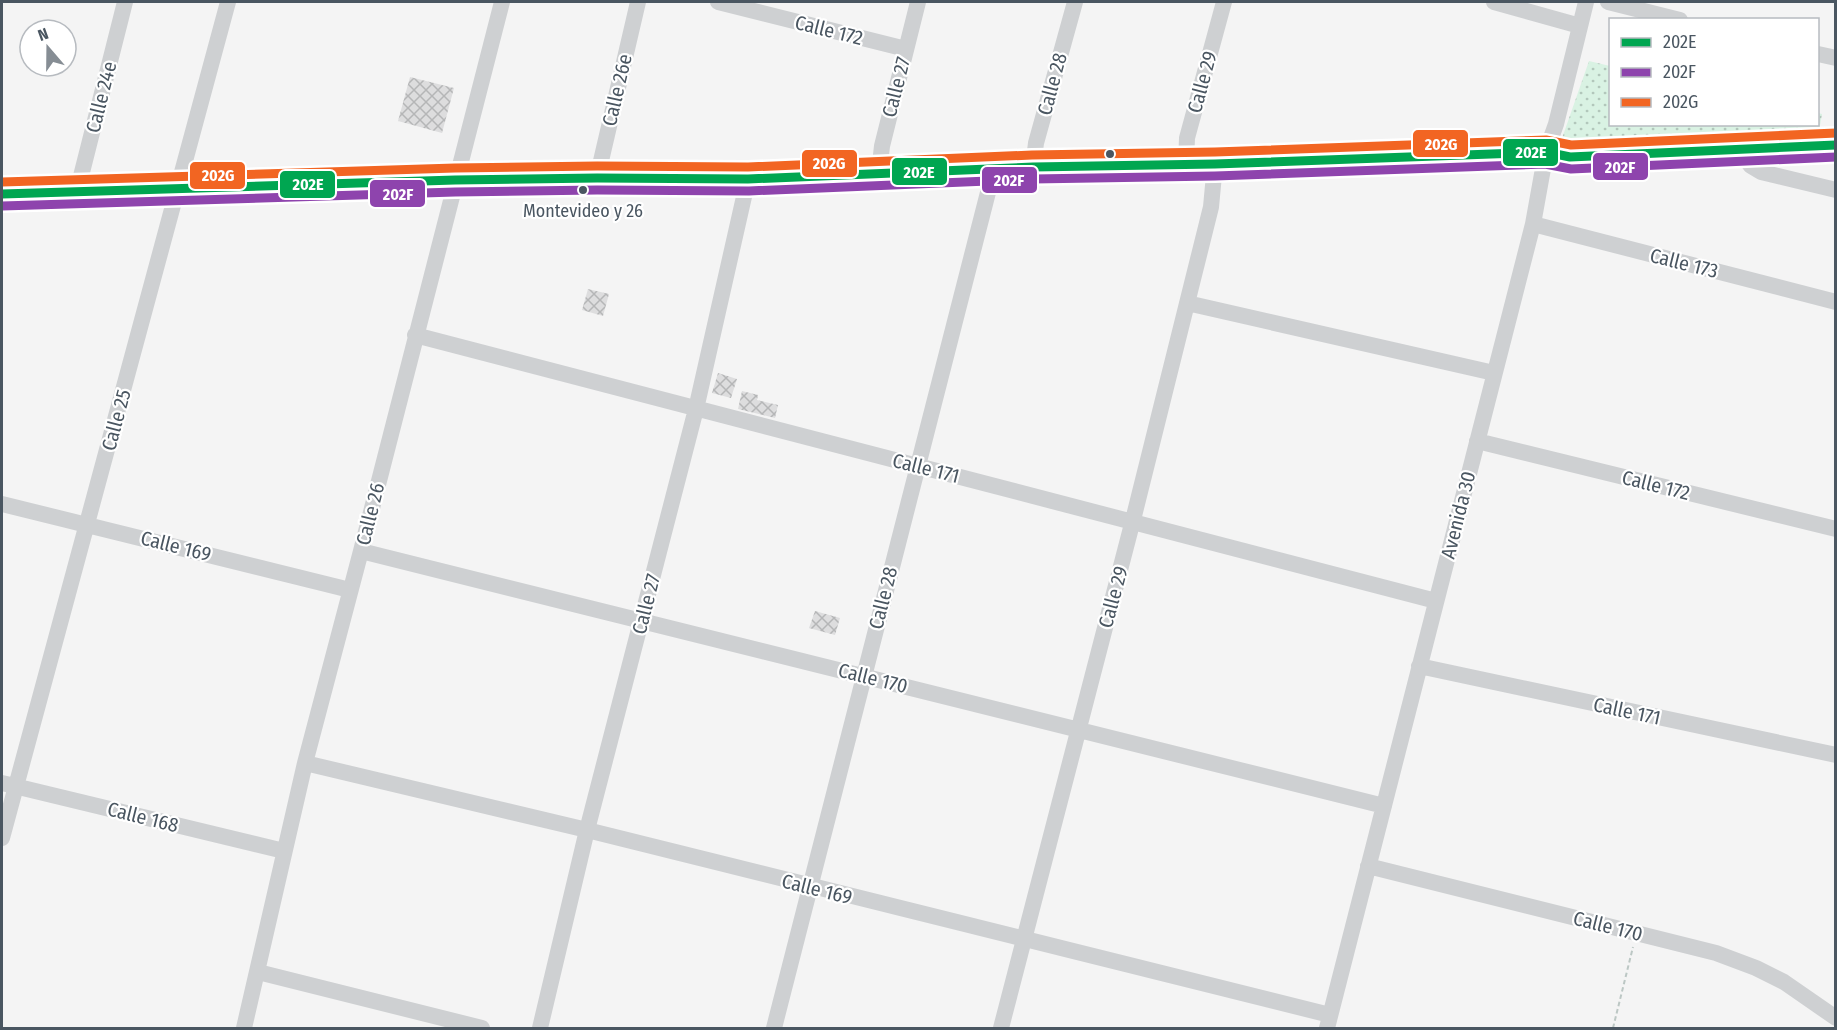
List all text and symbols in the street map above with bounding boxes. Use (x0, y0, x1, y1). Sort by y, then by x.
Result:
street label: Calle 172 (793, 10, 866, 50)
north arrow (18, 18, 78, 78)
legend (1609, 18, 1819, 126)
text: N (35, 24, 51, 45)
text: 202E (1663, 31, 1697, 53)
street label: Calle 29 (1182, 48, 1222, 116)
street label: Calle 28 (1032, 50, 1072, 118)
street label: Calle 26e (597, 52, 637, 128)
street label: Calle 27 (877, 54, 915, 120)
street label: Calle 24e (81, 59, 121, 135)
text: 202F (1663, 61, 1696, 83)
text: 202G (1663, 91, 1698, 113)
line badge: 202G (1412, 129, 1469, 158)
text: 202G (1424, 135, 1457, 154)
line badge: 202E (1502, 138, 1559, 167)
text: 202E (1515, 143, 1547, 162)
unlabelled marker (1104, 148, 1116, 160)
line badge: 202G (801, 149, 858, 178)
line badge: 202F (1592, 152, 1649, 181)
text: 202G (812, 154, 845, 173)
line badge: 202E (891, 157, 948, 186)
text: 202F (1604, 158, 1635, 177)
line badge: 202G (189, 161, 246, 190)
text: 202E (903, 163, 935, 182)
text: 202G (201, 166, 234, 185)
line badge: 202F (981, 166, 1038, 194)
line badge: 202E (279, 170, 336, 199)
text: 202F (993, 171, 1024, 190)
text: 202E (292, 175, 324, 194)
line badge: 202F (369, 179, 426, 208)
marker: Montevideo y 26 (577, 184, 589, 196)
text: 202F (382, 185, 413, 204)
place label: Montevideo y 26 (523, 200, 643, 222)
street label: Calle 173 (1647, 243, 1721, 283)
street label: Calle 25 (96, 387, 136, 453)
street label: Calle 171 (890, 448, 962, 488)
street label: Calle 172 (1620, 465, 1693, 505)
street label: Avenida 30 (1436, 469, 1480, 561)
street label: Calle 26 (351, 480, 389, 548)
street label: Calle 169 (138, 526, 214, 566)
street label: Calle 29 (1093, 563, 1133, 631)
street label: Calle 28 (864, 564, 902, 632)
street label: Calle 27 (627, 571, 665, 637)
street label: Calle 170 (836, 658, 910, 698)
street label: Calle 171 (1591, 692, 1663, 730)
street label: Calle 168 (105, 797, 181, 837)
street label: Calle 169 (779, 869, 855, 909)
street label: Calle 170 (1571, 906, 1645, 946)

